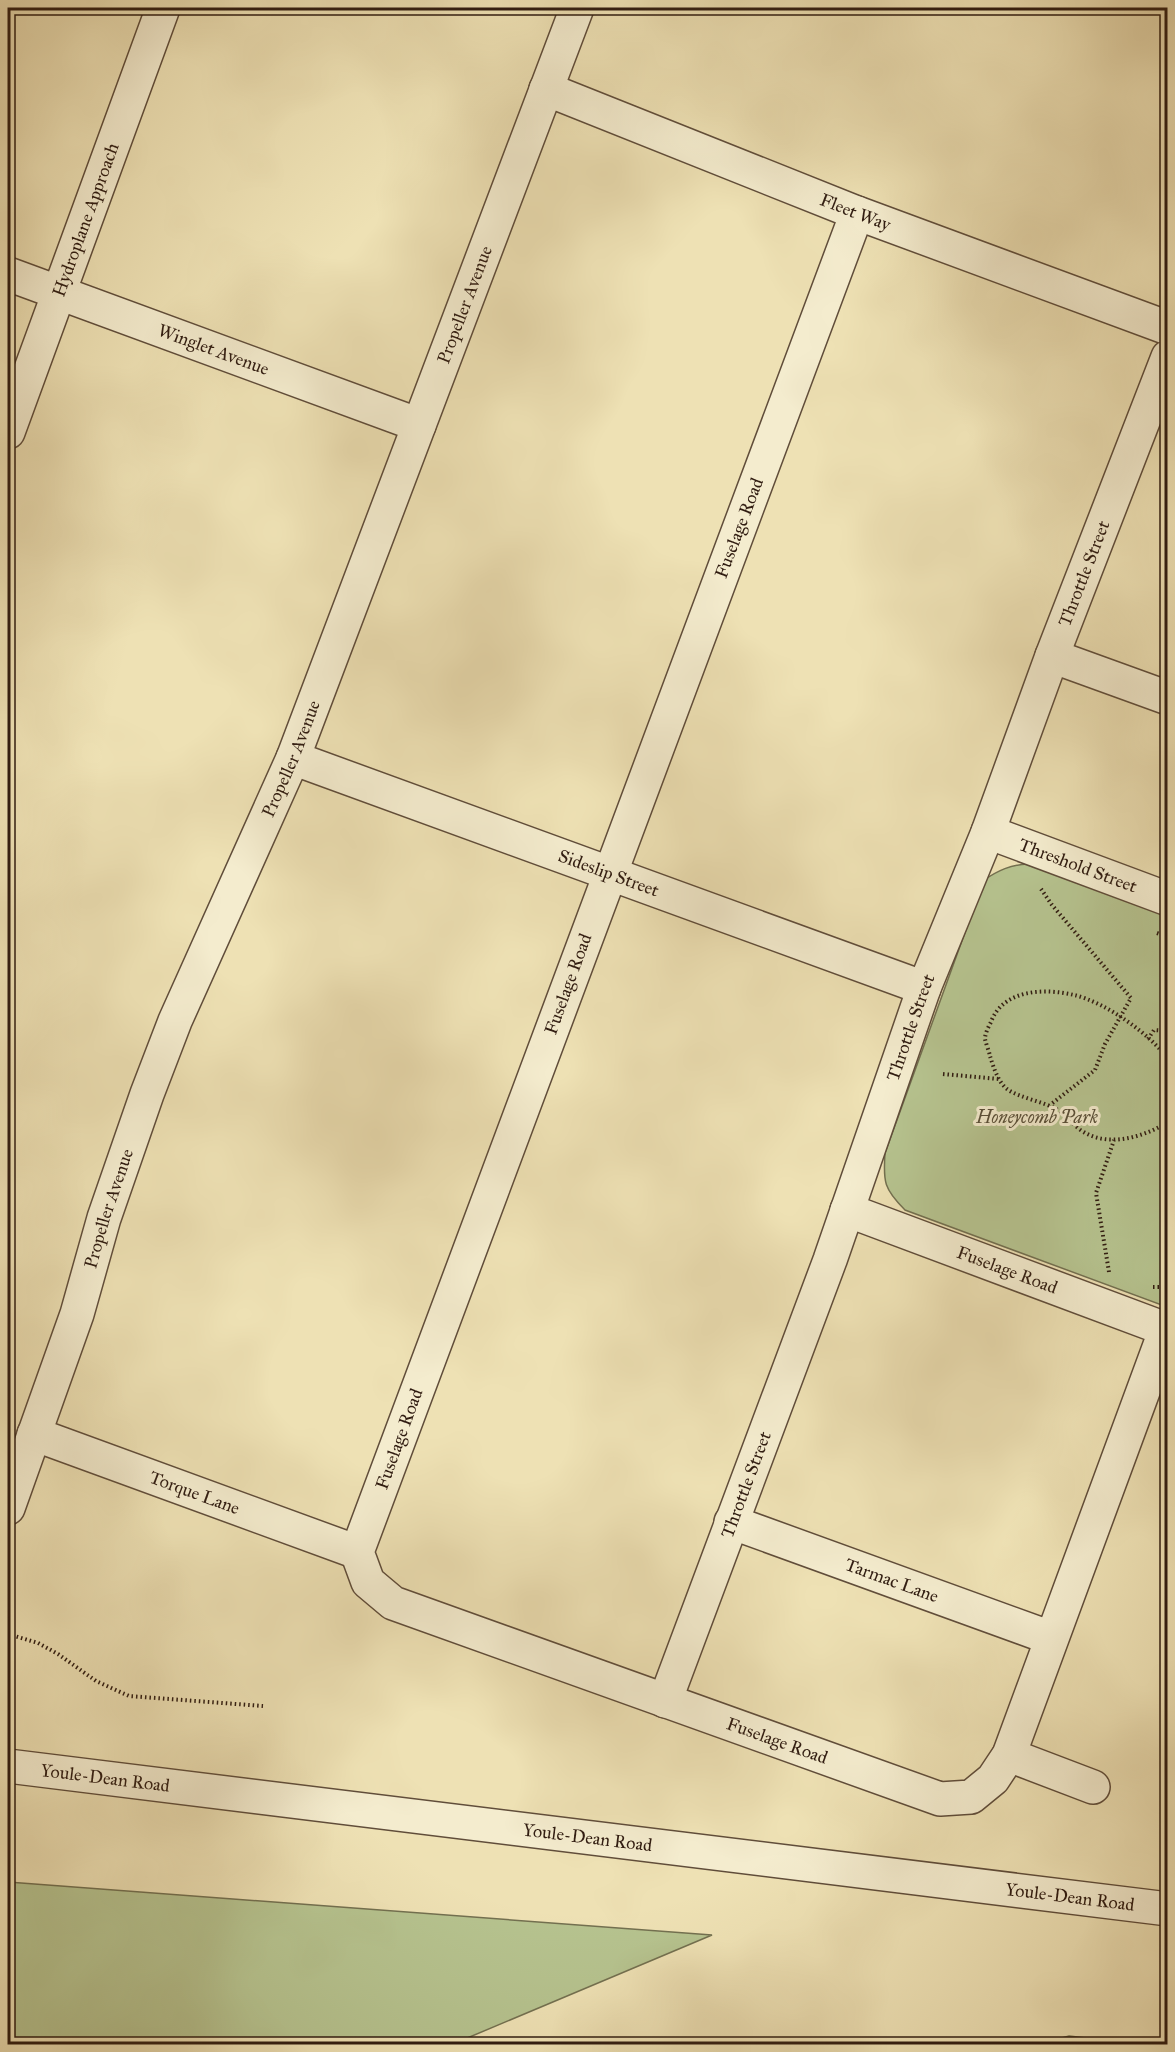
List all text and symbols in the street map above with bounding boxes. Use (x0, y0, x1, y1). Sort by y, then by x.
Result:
street label: Hydroplane Approach (47, 140, 124, 300)
street label: Fleet Way (817, 188, 894, 236)
street label: Propeller Avenue (432, 243, 497, 367)
street label: Winglet Avenue (155, 319, 272, 380)
street label: Fuselage Road (710, 475, 769, 582)
street label: Throttle Street (1053, 517, 1115, 630)
street label: Propeller Avenue (257, 697, 325, 821)
street label: Threshold Street (1016, 833, 1141, 898)
street label: Sideslip Street (555, 845, 663, 902)
street label: Fuselage Road (540, 931, 597, 1038)
street label: Throttle Street (882, 970, 940, 1084)
park label: Honeycomb Park (975, 1106, 1098, 1128)
street label: Propeller Avenue (79, 1146, 138, 1271)
street label: Fuselage Road (954, 1241, 1061, 1299)
street label: Fuselage Road (371, 1386, 428, 1493)
street label: Throttle Street (716, 1428, 776, 1541)
street label: Torque Lane (146, 1466, 243, 1519)
street label: Tarmac Lane (842, 1553, 942, 1607)
street label: Fuselage Road (724, 1712, 831, 1769)
street label: Youle-Dean Road (39, 1759, 171, 1797)
street label: Youle-Dean Road (522, 1819, 654, 1856)
street label: Youle-Dean Road (1004, 1878, 1136, 1916)

